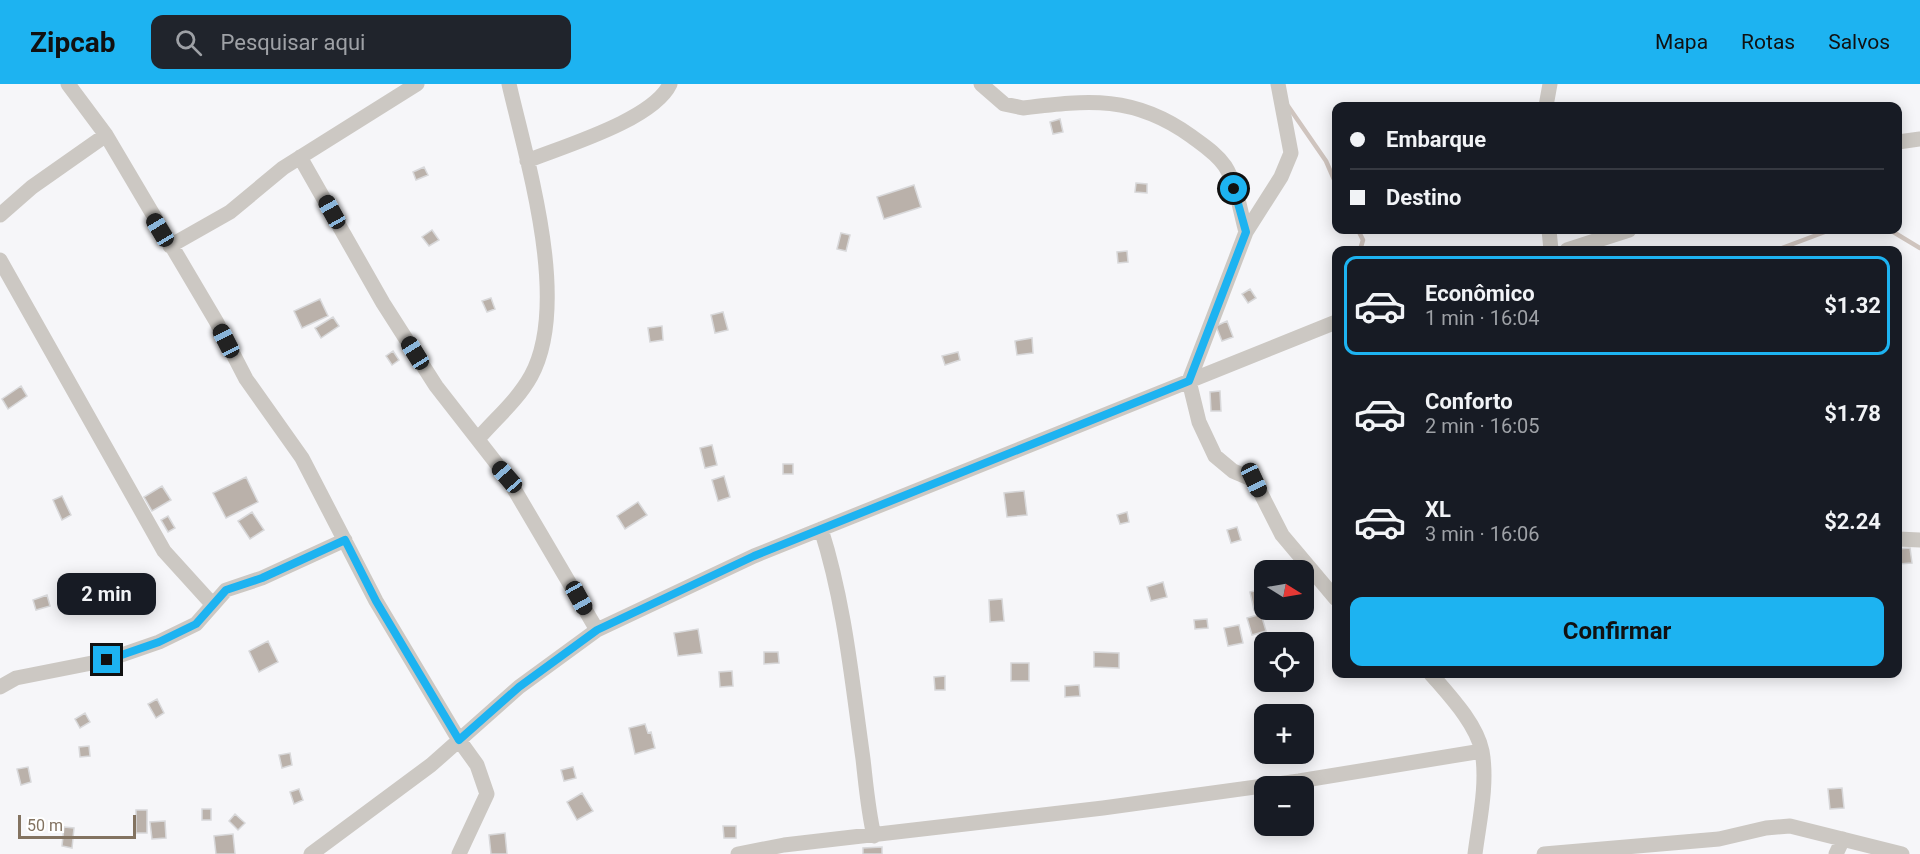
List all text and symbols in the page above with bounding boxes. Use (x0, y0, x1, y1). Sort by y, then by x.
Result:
search box (151, 15, 571, 69)
text: Zipcab (30, 26, 115, 59)
icon: search (172, 26, 205, 59)
text: Pesquisar aqui (220, 30, 365, 55)
text: Mapa (1655, 30, 1708, 54)
text: Rotas (1741, 30, 1795, 54)
text: Salvos (1828, 30, 1890, 54)
text: Embarque (1386, 127, 1486, 152)
route start (1220, 175, 1247, 202)
text: Destino (1386, 185, 1462, 210)
car (315, 192, 349, 232)
car (143, 210, 177, 250)
icon: car (1353, 279, 1407, 333)
text: Econômico (1425, 281, 1535, 306)
text: $1.32 (1824, 293, 1881, 318)
text: 1 min · 16:04 (1425, 306, 1540, 330)
car (210, 321, 242, 361)
car (398, 333, 432, 373)
icon: car (1353, 387, 1407, 441)
text: Conforto (1425, 389, 1513, 414)
text: $1.78 (1824, 401, 1881, 426)
text: 2 min · 16:05 (1425, 414, 1540, 438)
car (488, 458, 526, 496)
car (1238, 460, 1270, 500)
icon: car (1353, 495, 1407, 549)
text: XL (1425, 497, 1451, 522)
text: $2.24 (1824, 509, 1881, 534)
text: 3 min · 16:06 (1425, 522, 1540, 546)
north arrow (1254, 560, 1314, 620)
map controls (1254, 560, 1314, 836)
callout: 2 min (57, 573, 156, 615)
car (562, 578, 596, 618)
text: 2 min (81, 582, 132, 606)
button: Confirmar (1350, 597, 1884, 666)
button: locate (1254, 632, 1314, 692)
route end (93, 646, 120, 673)
button: + (1254, 704, 1314, 764)
button: − (1254, 776, 1314, 836)
scale bar (18, 812, 136, 840)
text: 50 m (27, 816, 63, 835)

